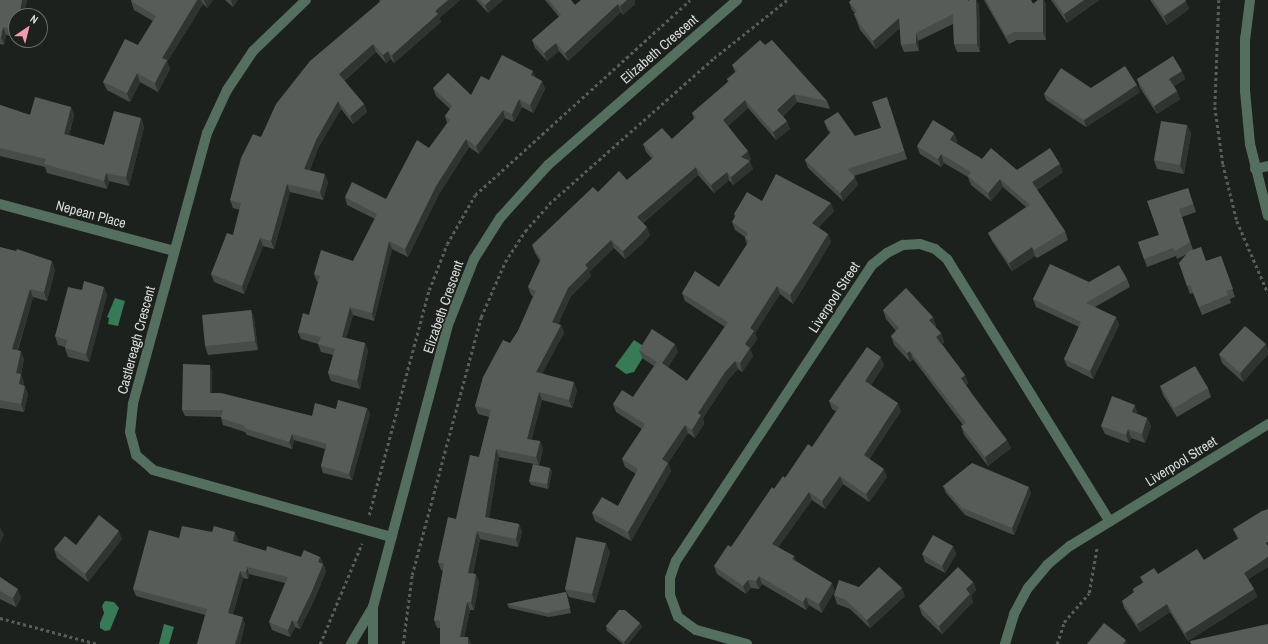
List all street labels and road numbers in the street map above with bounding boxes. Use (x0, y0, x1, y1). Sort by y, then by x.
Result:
street label: Elizabeth Crescent (617, 11, 701, 87)
street label: Nepean Place (54, 197, 128, 231)
street label: Elizabeth Crescent (419, 258, 467, 356)
street label: Liverpool Street (805, 258, 863, 336)
street label: Castlereagh Crescent (114, 284, 158, 396)
street label: Liverpool Street (1142, 432, 1220, 490)

